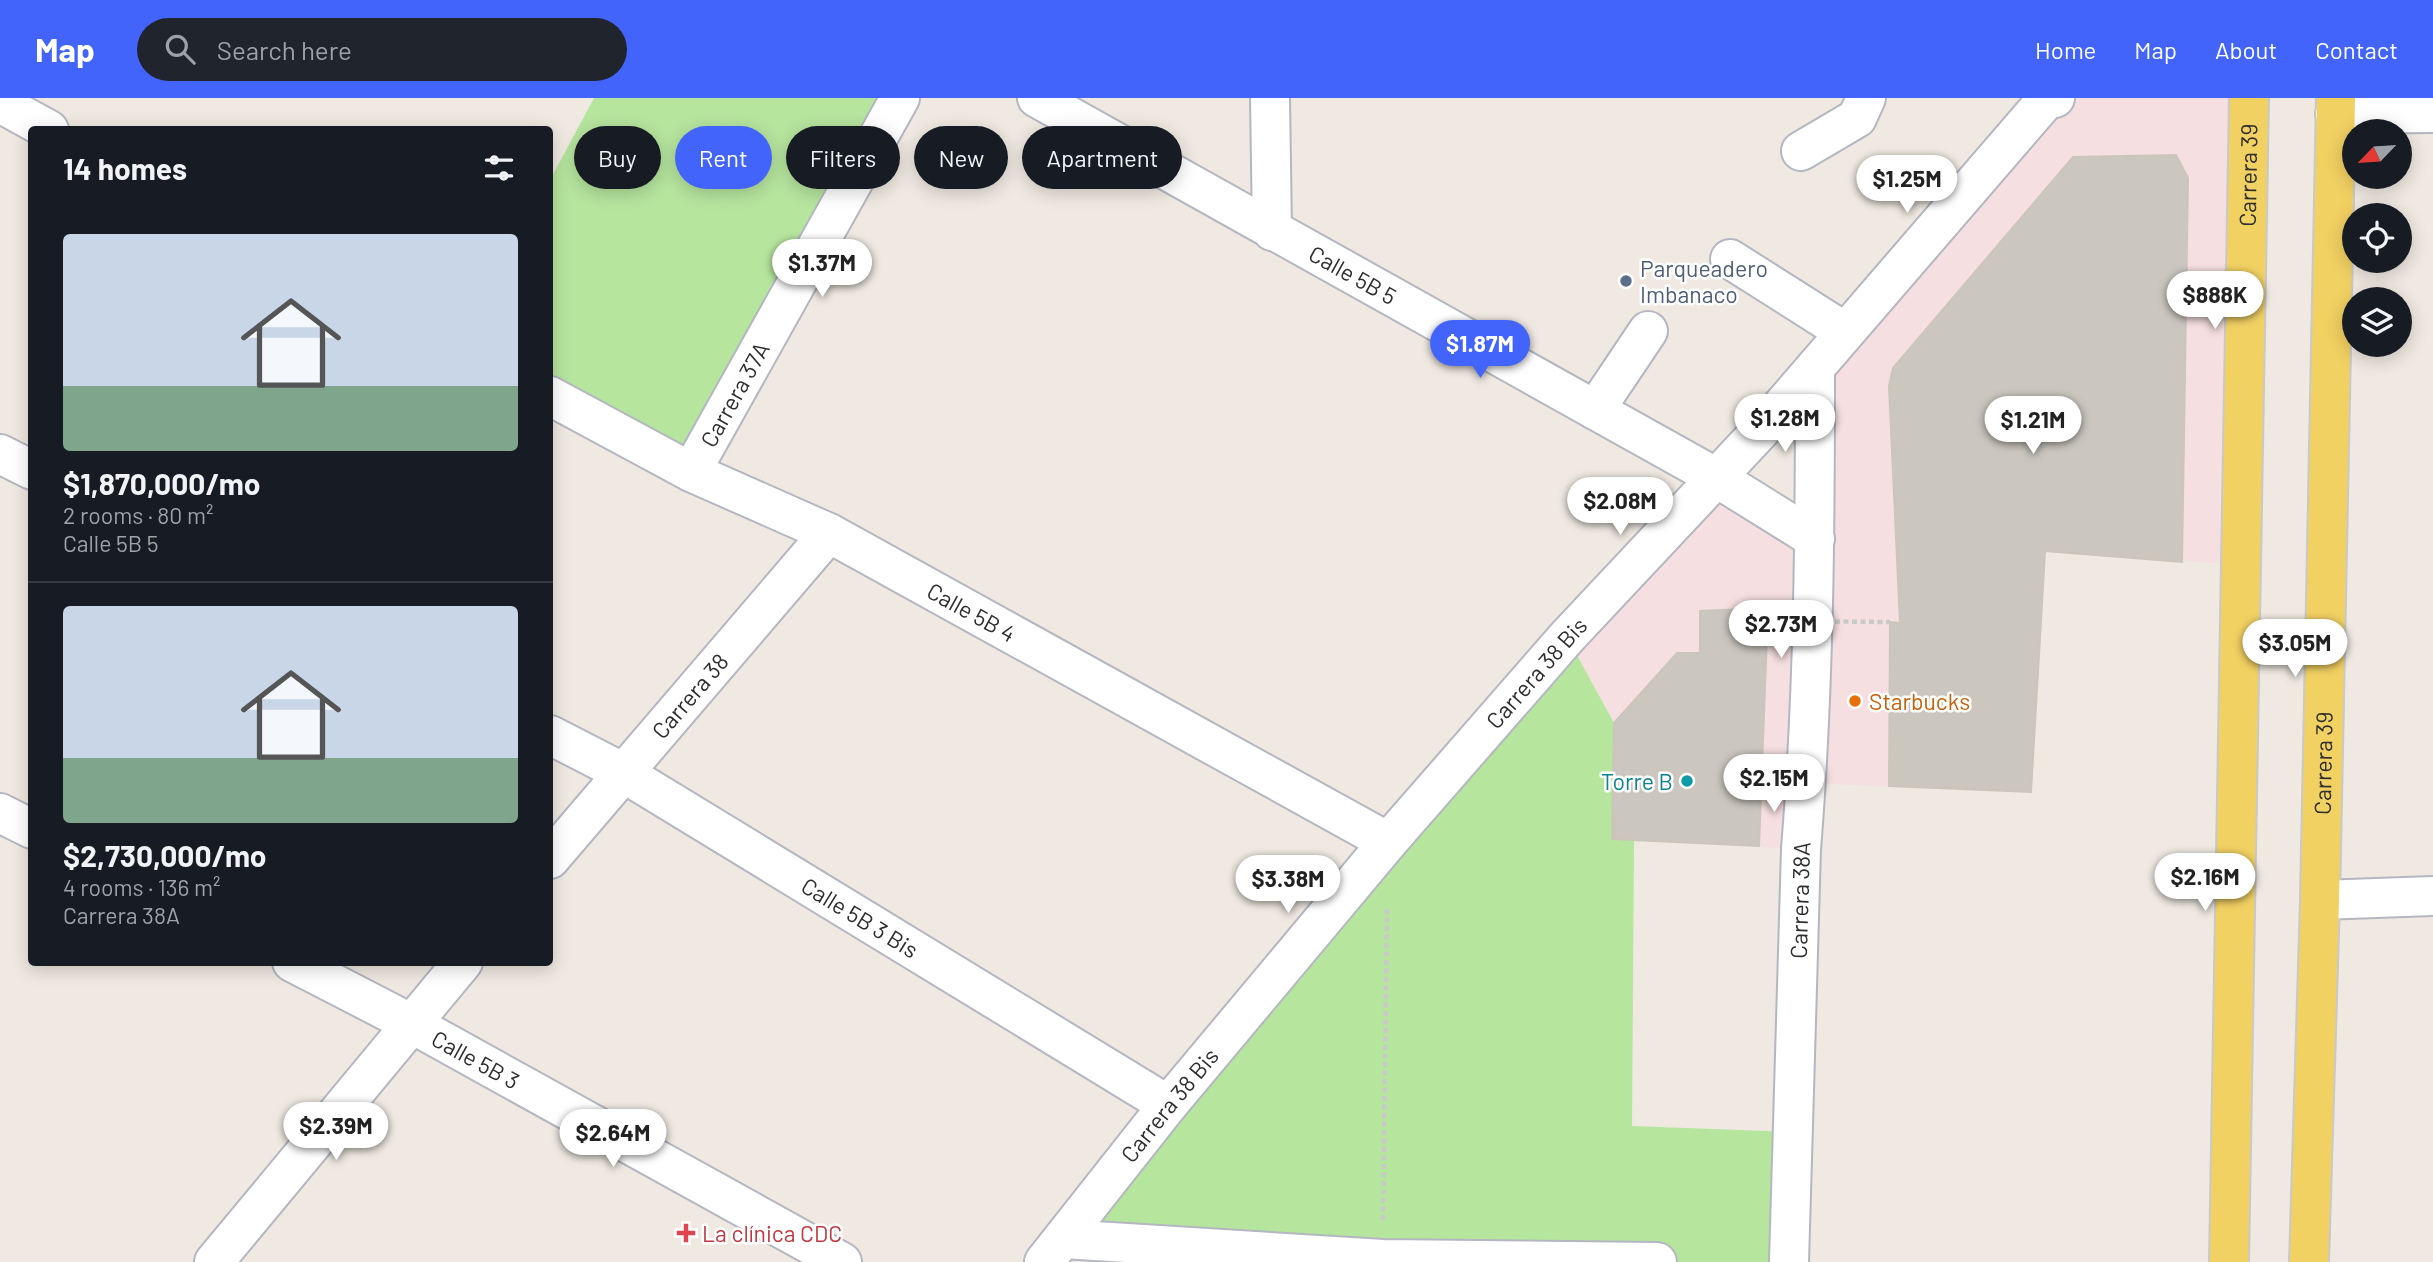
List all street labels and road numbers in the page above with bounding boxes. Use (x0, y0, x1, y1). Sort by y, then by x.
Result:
street label: Carrera 39 (2233, 123, 2263, 227)
street label: Calle 5B 5 (1304, 239, 1402, 310)
street label: Carrera 37A (694, 337, 775, 452)
street label: Calle 5B 4 (923, 576, 1021, 647)
street label: Carrera 38 Bis (1480, 611, 1593, 734)
street label: Carrera 38 (646, 647, 734, 744)
street label: Carrera 39 (2308, 711, 2338, 815)
street label: Carrera 38A (1784, 841, 1816, 959)
street label: Calle 5B 3 Bis (797, 871, 924, 964)
street label: Calle 5B 3 (427, 1024, 524, 1095)
street label: Carrera 38 Bis (1115, 1042, 1224, 1167)

